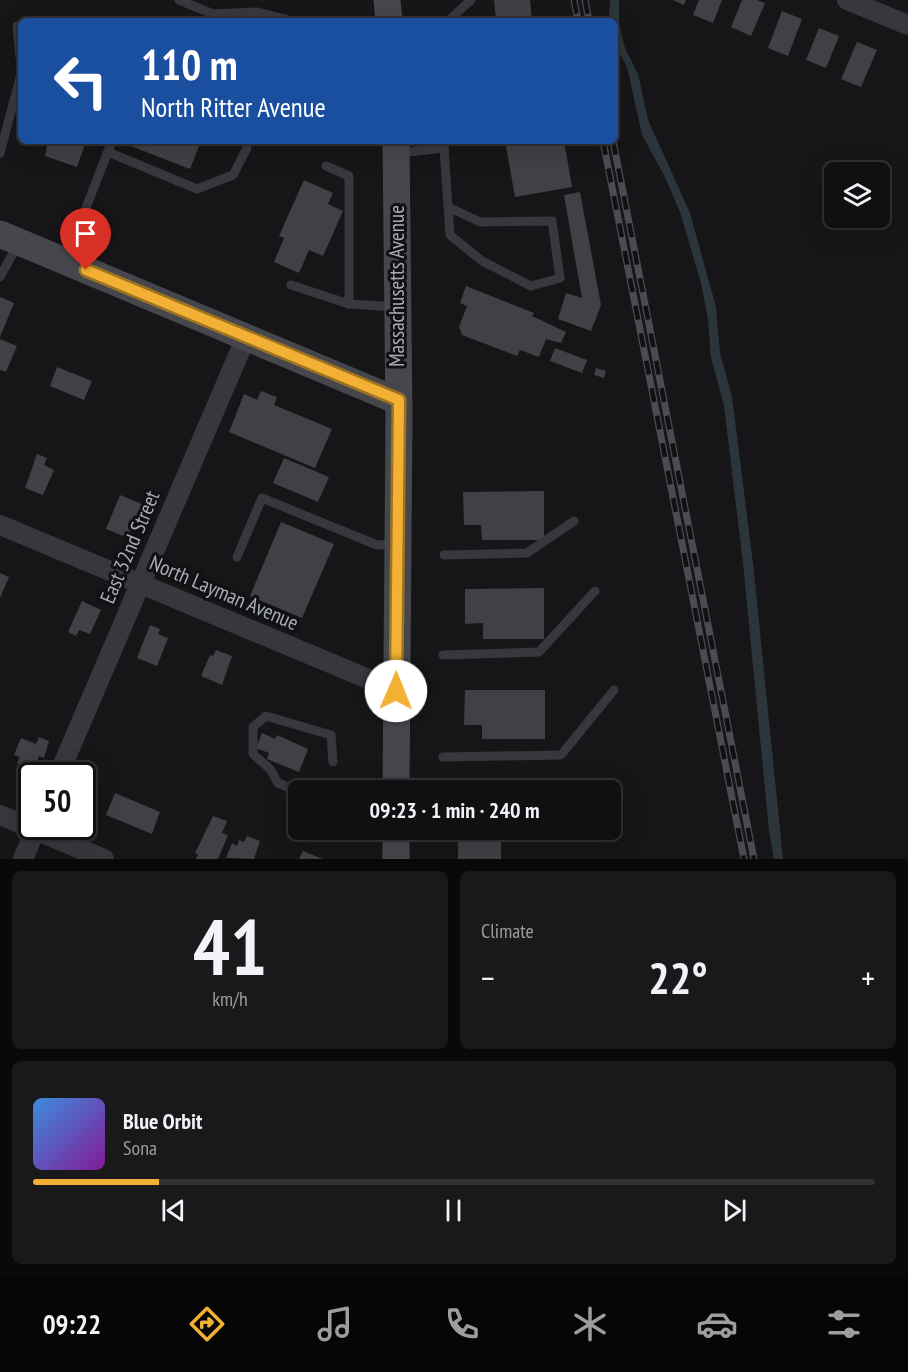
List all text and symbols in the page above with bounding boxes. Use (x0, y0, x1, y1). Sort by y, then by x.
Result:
text: 110 m (141, 37, 238, 92)
icon: left (42, 42, 120, 120)
text: North Ritter Avenue (141, 90, 326, 124)
map controls (824, 162, 890, 228)
button: layers (824, 162, 890, 228)
street label: Massachusetts Avenue (383, 205, 410, 367)
pin (60, 208, 111, 270)
icon: arrive (69, 217, 102, 250)
street label: East 32nd Street (94, 486, 165, 607)
street label: North Layman Avenue (146, 549, 303, 636)
position arrow (364, 659, 428, 723)
speed limit sign: 50 (18, 762, 96, 840)
text: 09:23 · 1 min · 240 m (369, 796, 540, 824)
text: 41 (193, 896, 267, 997)
text: Climate (481, 918, 534, 944)
text: 22° (648, 948, 708, 1006)
text: − (481, 956, 495, 999)
text: + (861, 956, 875, 999)
text: km/h (212, 986, 248, 1012)
text: Blue Orbit (123, 1107, 202, 1135)
text: Sona (123, 1135, 157, 1161)
icon: previous (157, 1194, 190, 1227)
icon: pause (437, 1194, 470, 1227)
icon: next (718, 1194, 751, 1227)
icon: directions (186, 1303, 228, 1345)
icon: music (314, 1303, 356, 1345)
icon: phone (441, 1303, 483, 1345)
icon: climate (569, 1303, 611, 1345)
icon: car (696, 1303, 738, 1345)
icon: filters (823, 1303, 865, 1345)
text: 09:22 (43, 1307, 101, 1341)

